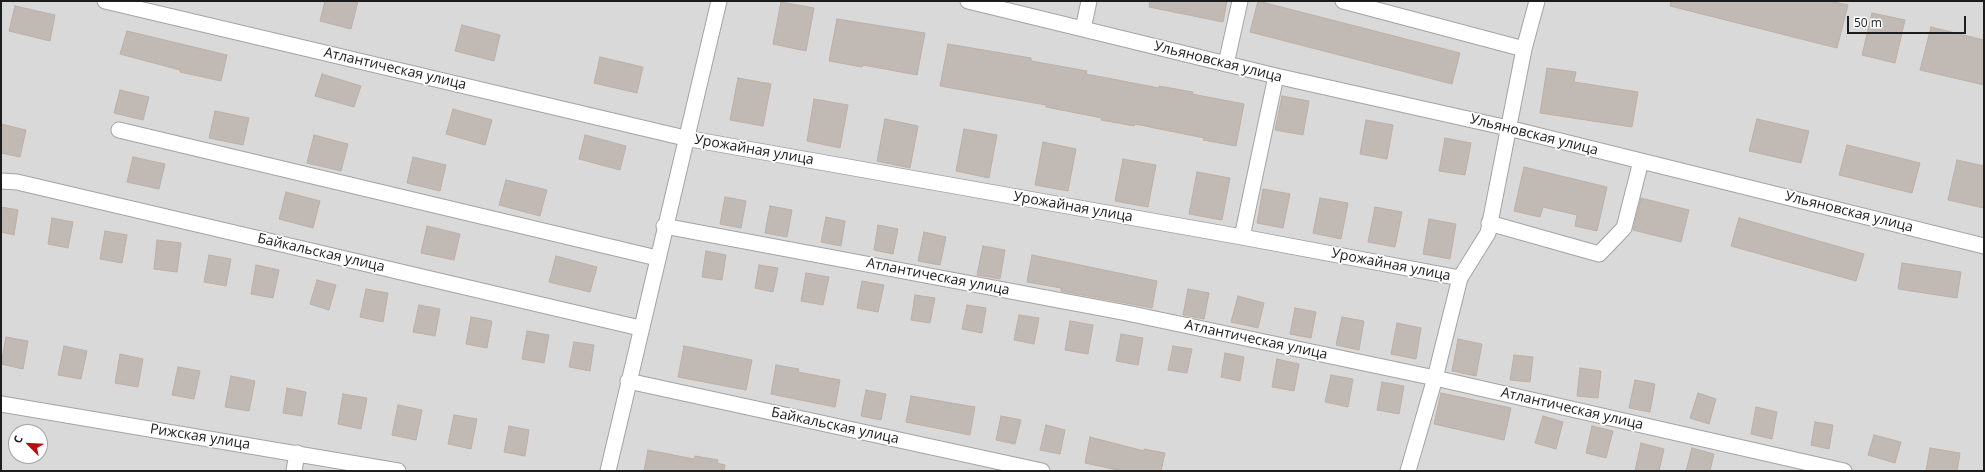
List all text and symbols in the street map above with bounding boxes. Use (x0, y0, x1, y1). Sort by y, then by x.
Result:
scale bar (1849, 8, 1968, 34)
text: 50 m (1854, 14, 1882, 31)
street label: Ульяновская улица (1152, 38, 1284, 86)
street label: Атлантическая улица (322, 44, 468, 94)
street label: Ульяновская улица (1468, 111, 1600, 159)
street label: Урожайная улица (693, 131, 815, 169)
street label: Урожайная улица (1012, 188, 1134, 226)
street label: Ульяновская улица (1783, 188, 1915, 236)
street label: Байкальская улица (256, 230, 386, 276)
street label: Урожайная улица (1330, 245, 1452, 285)
street label: Атлантическая улица (865, 255, 1011, 299)
street label: Атлантическая улица (1183, 317, 1329, 363)
street label: Атлантическая улица (1499, 384, 1645, 434)
street label: Байкальская улица (770, 404, 900, 448)
street label: Рижская улица (149, 421, 251, 453)
north arrow (8, 424, 48, 464)
text: С (9, 433, 26, 446)

